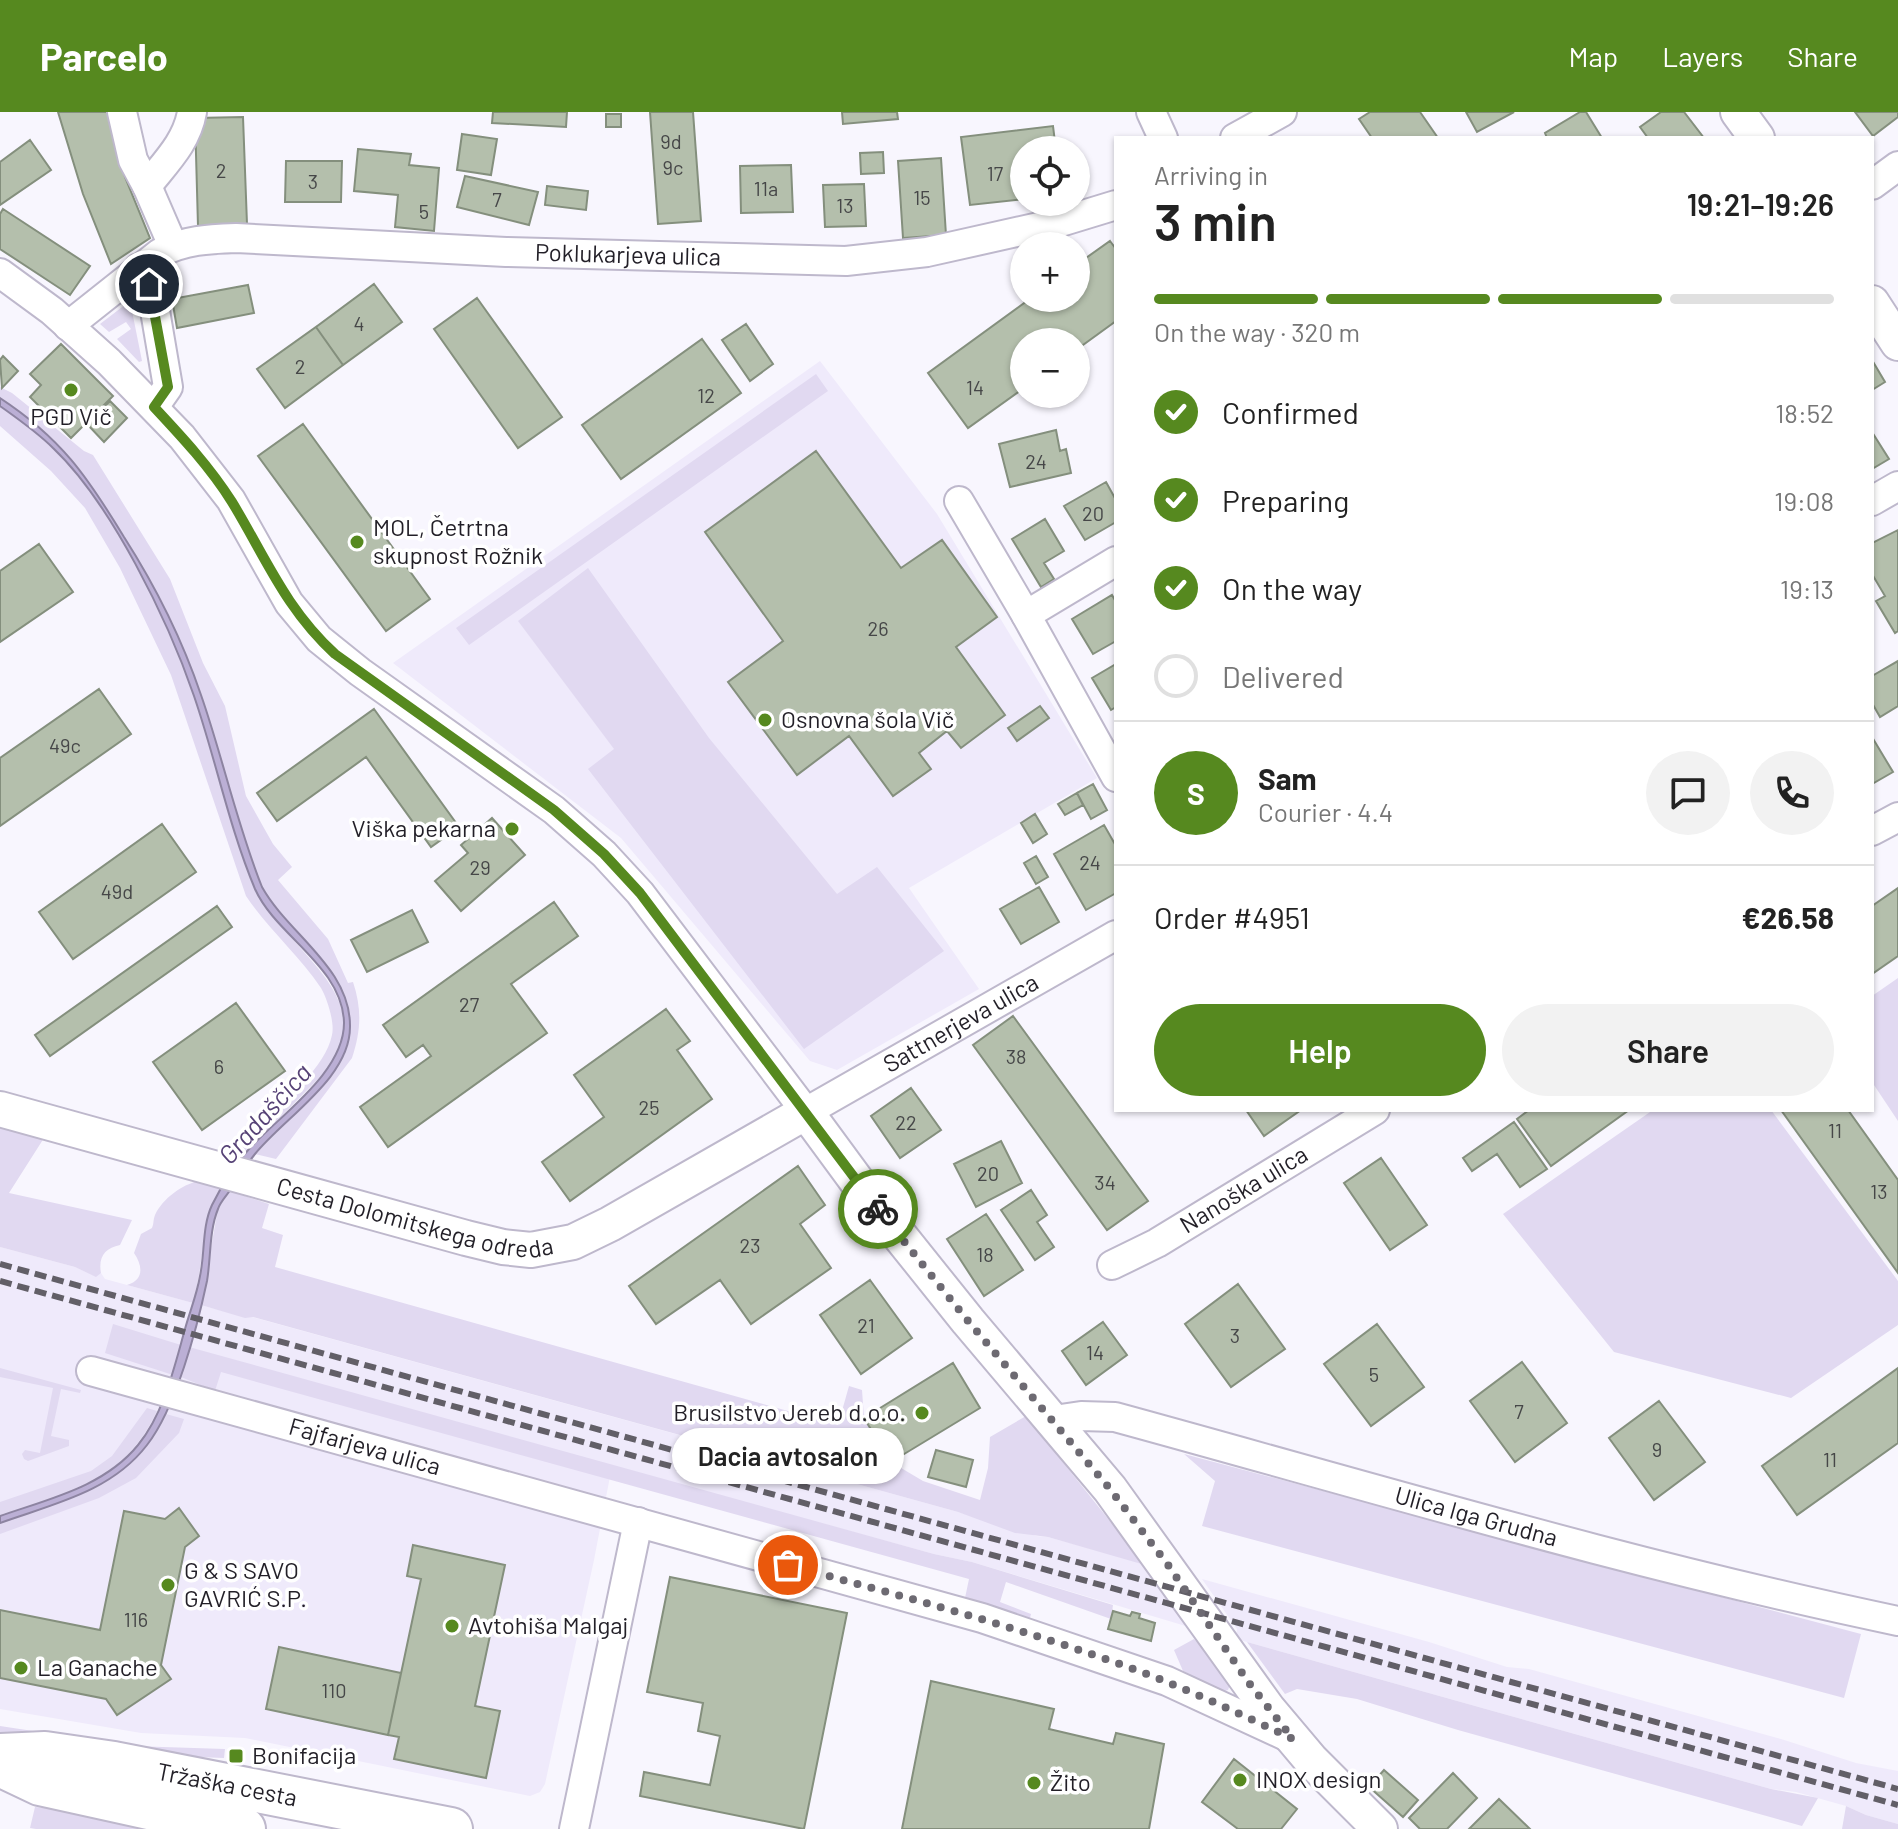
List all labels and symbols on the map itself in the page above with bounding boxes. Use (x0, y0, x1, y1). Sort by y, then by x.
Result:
house number: 9d (660, 129, 682, 153)
house number: 9c (663, 155, 683, 179)
house number: 2 (216, 158, 226, 182)
house number: 17 (987, 161, 1004, 185)
house number: 3 (308, 169, 318, 193)
house number: 11a (754, 176, 778, 200)
house number: 15 (913, 185, 931, 209)
house number: 7 (492, 187, 502, 211)
house number: 13 (836, 193, 854, 217)
house number: 5 (419, 199, 429, 223)
street label: Poklukarjeva ulica (535, 237, 721, 271)
pin (115, 250, 183, 318)
house number: 4 (353, 311, 365, 335)
house number: 2 (295, 354, 305, 378)
house number: 14 (966, 375, 984, 399)
marker: PGD Vič (62, 381, 80, 399)
house number: 12 (697, 383, 715, 407)
place label: PGD Vič (30, 401, 112, 430)
house number: 24 (1025, 449, 1047, 473)
house number: 20 (1082, 501, 1104, 525)
place label: MOL, Četrtna skupnost Rožnik (373, 512, 543, 569)
marker: MOL, Četrtna skupnost Rožnik (348, 533, 366, 551)
house number: 26 (867, 616, 889, 640)
place label: Osnovna šola Vič (781, 704, 954, 733)
marker: Osnovna šola Vič (756, 711, 774, 729)
house number: 49c (49, 733, 81, 757)
place label: Viška pekarna (351, 813, 496, 842)
marker: Viška pekarna (503, 820, 521, 838)
house number: 24 (1079, 850, 1101, 874)
house number: 29 (469, 855, 491, 879)
house number: 49d (101, 879, 133, 903)
street label: Sattnerjeva ulica (877, 967, 1043, 1078)
house number: 27 (459, 992, 480, 1016)
house number: 38 (1006, 1044, 1026, 1068)
house number: 6 (214, 1054, 224, 1078)
water label: Gradaščica (211, 1056, 317, 1170)
house number: 25 (639, 1095, 660, 1119)
house number: 22 (895, 1110, 917, 1134)
house number: 11 (1828, 1118, 1842, 1142)
street label: Nanoška ulica (1174, 1139, 1312, 1239)
house number: 20 (977, 1161, 999, 1185)
courier (838, 1169, 918, 1249)
street label: Cesta Dolomitskega odreda (274, 1170, 556, 1263)
house number: 34 (1094, 1170, 1116, 1194)
house number: 13 (1870, 1179, 1888, 1203)
house number: 23 (740, 1233, 760, 1257)
house number: 18 (976, 1242, 994, 1266)
house number: 21 (857, 1313, 875, 1337)
house number: 3 (1230, 1323, 1240, 1347)
house number: 14 (1086, 1340, 1104, 1364)
house number: 5 (1369, 1362, 1379, 1386)
place label: Brusilstvo Jereb d.o.o. (673, 1397, 906, 1426)
house number: 7 (1514, 1399, 1524, 1423)
marker: Brusilstvo Jereb d.o.o. (913, 1404, 931, 1422)
street label: Fajfarjeva ulica (286, 1411, 444, 1480)
callout: Dacia avtosalon (672, 1429, 904, 1485)
house number: 9 (1652, 1437, 1662, 1461)
house number: 11 (1823, 1447, 1837, 1471)
street label: Ulica Iga Grudna (1392, 1479, 1561, 1552)
pin (754, 1531, 822, 1599)
place label: G & S SAVO GAVRIĆ S.P. (184, 1555, 307, 1612)
marker: G & S SAVO GAVRIĆ S.P. (159, 1576, 177, 1594)
house number: 116 (124, 1607, 148, 1631)
place label: Avtohiša Malgaj (468, 1610, 628, 1639)
marker: Avtohiša Malgaj (443, 1617, 461, 1635)
place label: La Ganache (37, 1652, 158, 1681)
marker: La Ganache (12, 1659, 30, 1677)
house number: 110 (321, 1678, 347, 1702)
place label: Bonifacija (252, 1740, 356, 1769)
marker: Bonifacija (227, 1747, 245, 1765)
street label: Tržaška cesta (155, 1756, 300, 1812)
place label: INOX design (1256, 1764, 1381, 1793)
place label: Žito (1050, 1767, 1091, 1796)
marker: INOX design (1231, 1771, 1249, 1789)
marker: Žito (1025, 1774, 1043, 1792)

